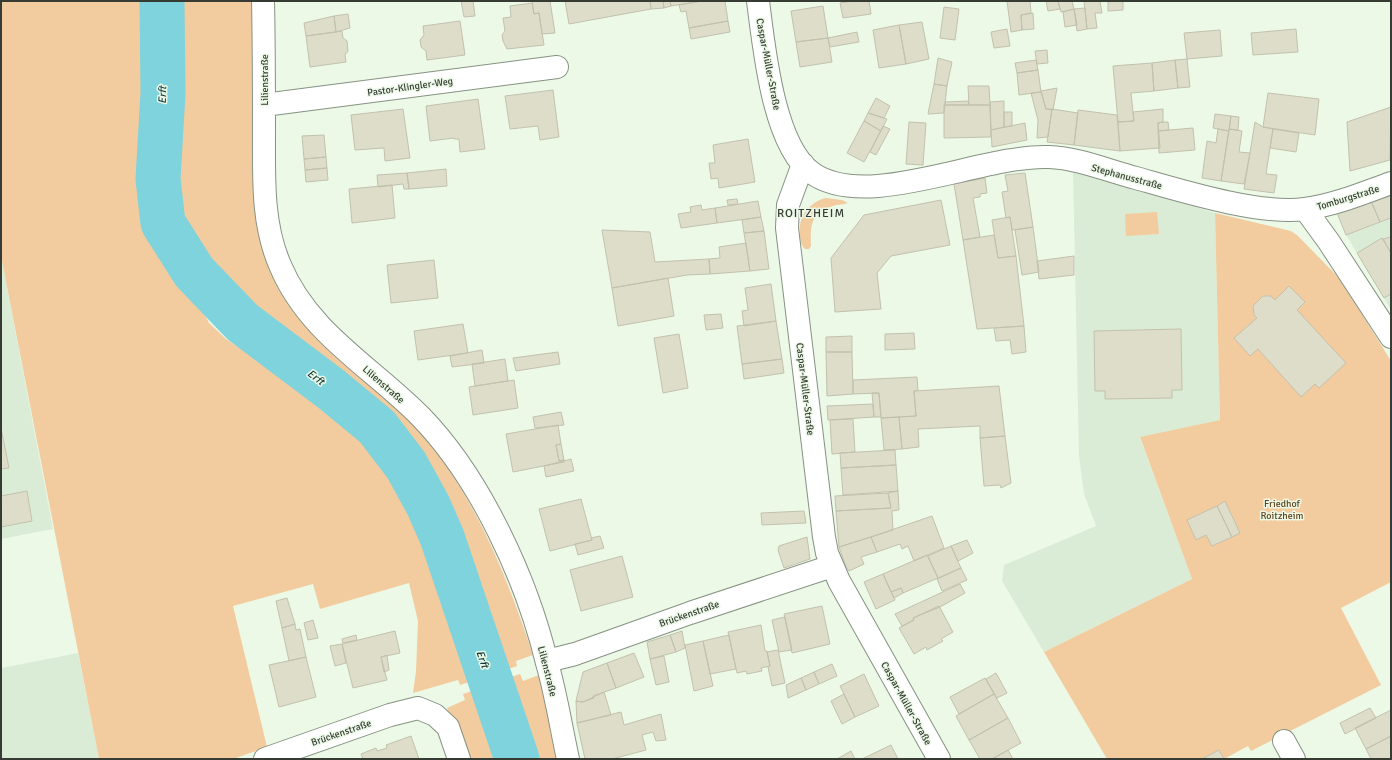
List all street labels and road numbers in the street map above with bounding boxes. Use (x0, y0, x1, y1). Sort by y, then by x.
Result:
street label: Caspar-Müller-Straße (753, 17, 783, 111)
street label: Lilienstraße (259, 54, 271, 106)
street label: Pastor-Klingler-Weg (367, 75, 454, 99)
street label: Stephanusstraße (1090, 162, 1164, 192)
street label: Tomburgstraße (1316, 183, 1381, 213)
street label: Caspar-Müller-Straße (793, 342, 817, 436)
street label: Lilienstraße (360, 363, 407, 406)
street label: Brückenstraße (658, 598, 721, 630)
street label: Lilienstraße (535, 645, 559, 698)
street label: Caspar-Müller-Straße (878, 660, 934, 747)
street label: Brückenstraße (310, 717, 373, 749)

